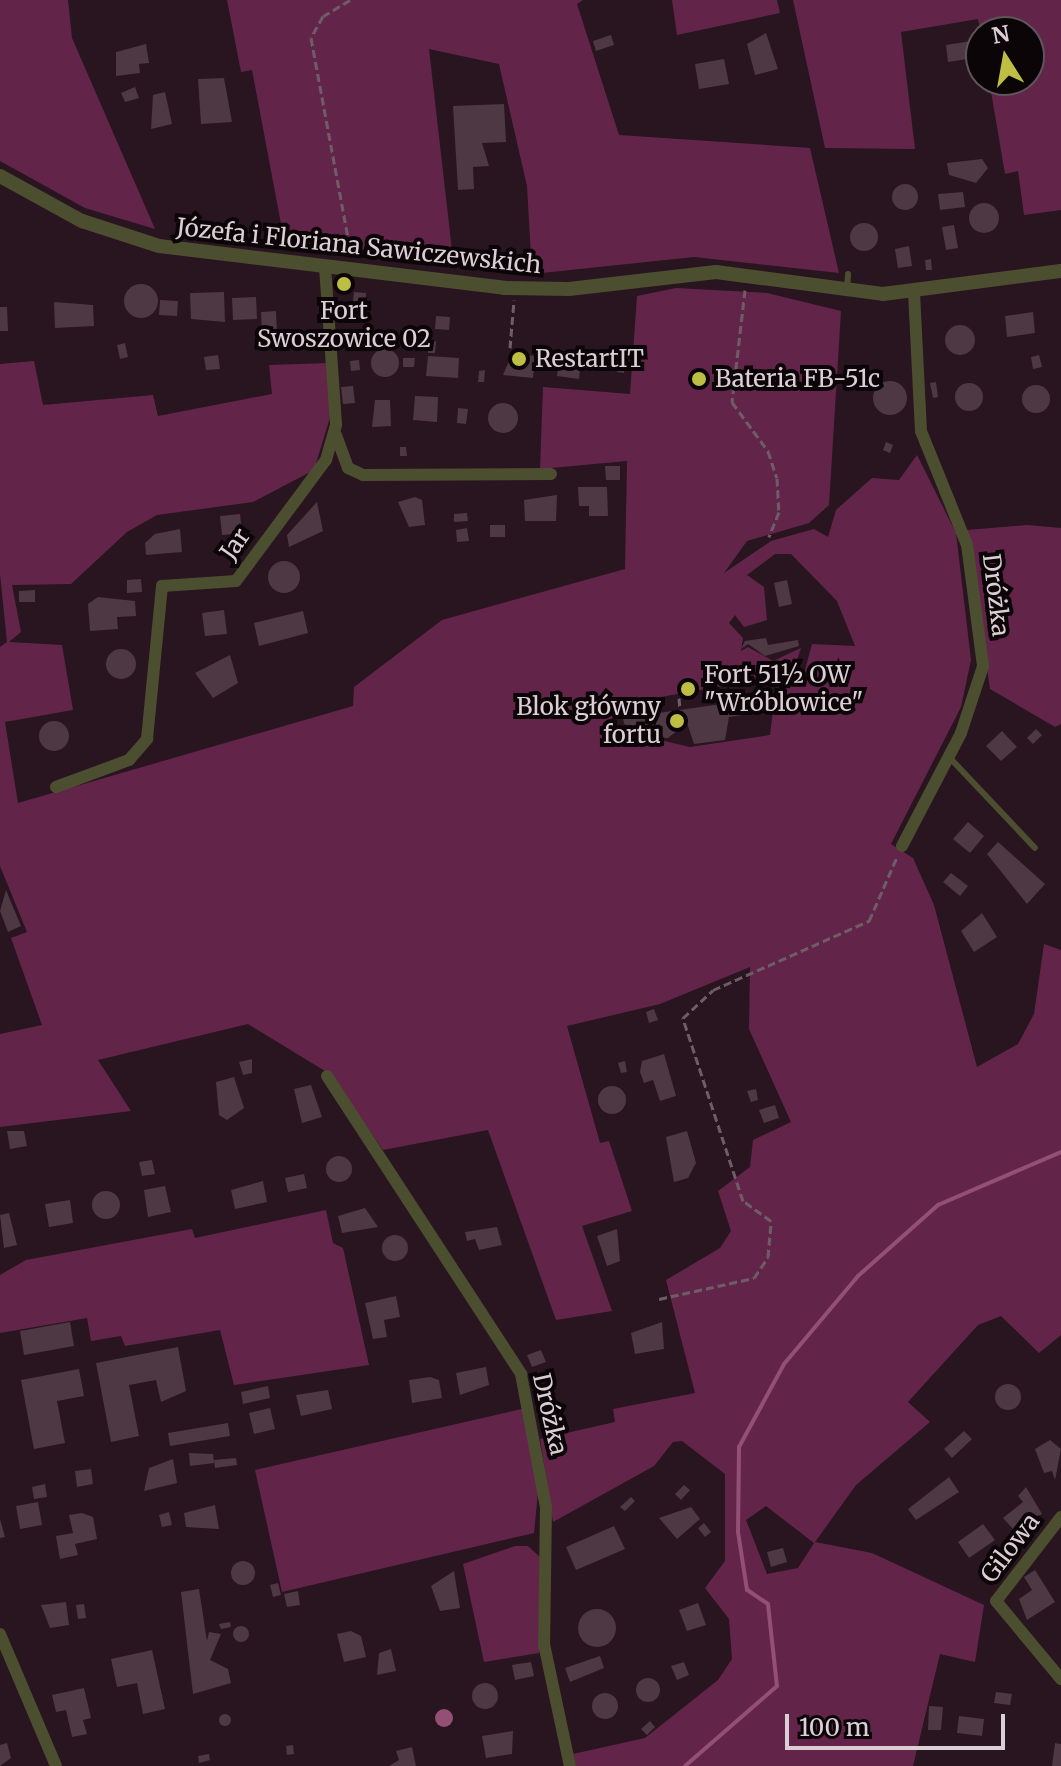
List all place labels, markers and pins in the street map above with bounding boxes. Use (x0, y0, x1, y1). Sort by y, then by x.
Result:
marker: Fort Swoszowice 02 (335, 275, 353, 293)
place label: Fort Swoszowice 02 (257, 297, 431, 353)
place label: RestartIT (535, 345, 644, 373)
marker: RestartIT (510, 350, 528, 368)
place label: Bateria FB-51c (715, 365, 880, 393)
marker: Bateria FB-51c (690, 370, 708, 388)
place label: Fort 51½ OW "Wróblowice" (704, 661, 863, 717)
marker: Fort 51½ OW "Wróblowice" (679, 680, 697, 698)
place label: Blok główny fortu (516, 693, 661, 749)
marker: Blok główny fortu (668, 712, 686, 730)

